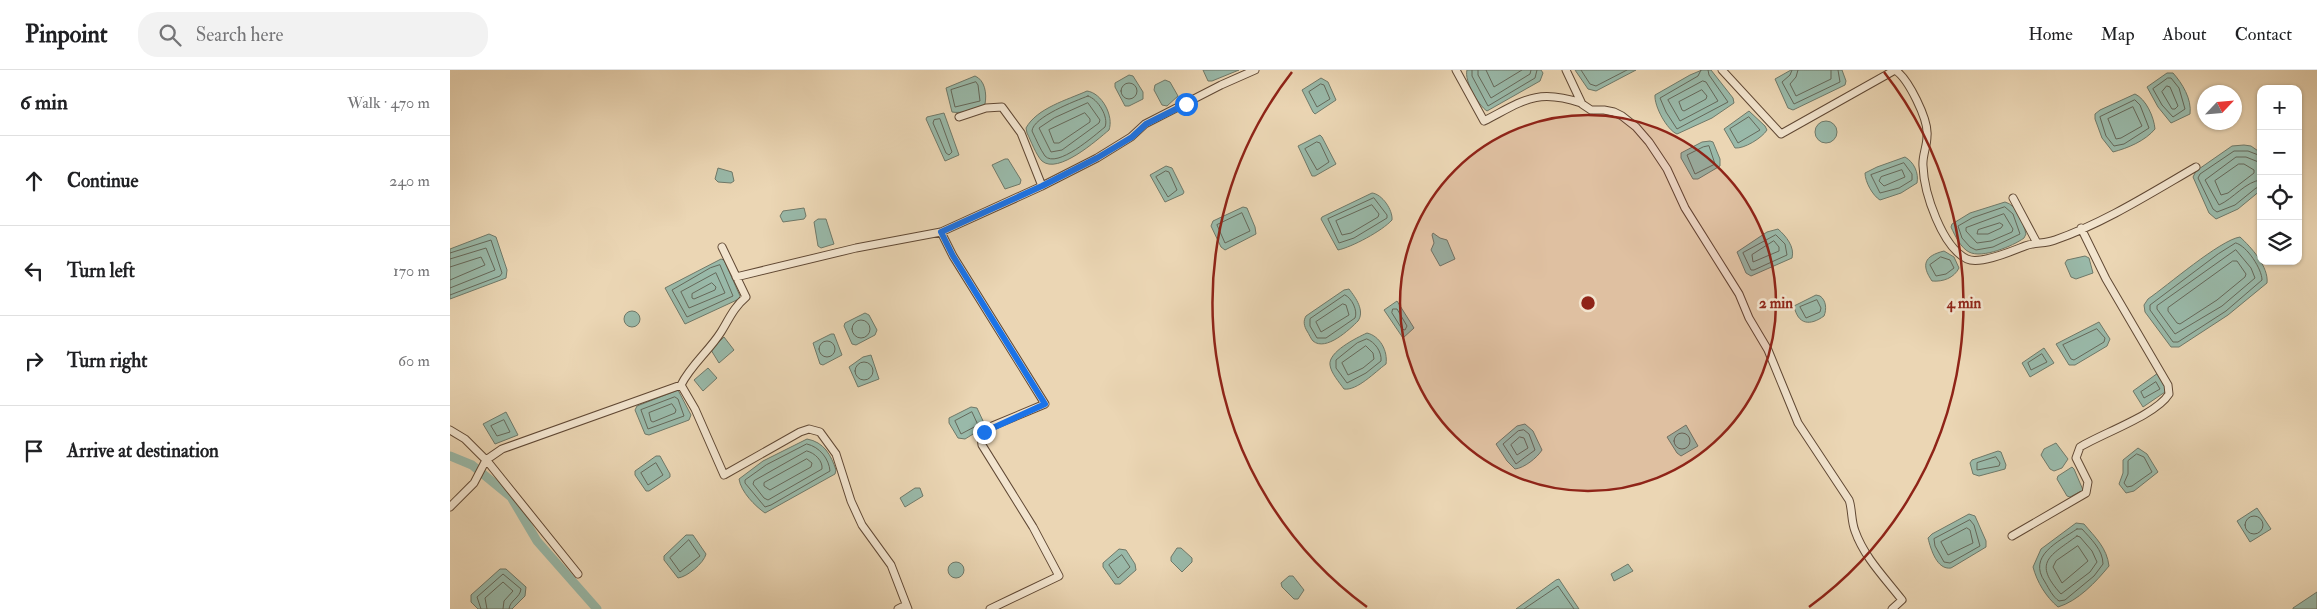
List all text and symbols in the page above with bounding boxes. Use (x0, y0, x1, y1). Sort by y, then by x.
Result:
search box (138, 12, 488, 57)
text: Pinpoint (25, 19, 108, 50)
icon: search (156, 21, 184, 49)
text: Search here (196, 23, 283, 47)
text: Home (2028, 23, 2073, 46)
text: Map (2101, 23, 2135, 46)
text: About (2163, 23, 2207, 46)
text: Contact (2235, 23, 2292, 46)
north arrow (2197, 85, 2242, 130)
map controls (2257, 85, 2302, 265)
button: + (2257, 85, 2302, 130)
text: 6 min (20, 89, 68, 116)
text: Walk · 470 m (347, 93, 430, 113)
route start (1175, 93, 1198, 116)
button: − (2257, 130, 2302, 175)
icon: ahead (20, 167, 48, 195)
text: Continue (67, 169, 138, 193)
text: 240 m (389, 171, 430, 191)
button: locate (2257, 175, 2302, 220)
button: layers (2257, 220, 2302, 265)
icon: left (20, 257, 48, 285)
text: Turn left (67, 259, 135, 283)
text: 170 m (393, 261, 430, 281)
centre of rings (1579, 294, 1597, 312)
text: 2 min (1759, 294, 1793, 313)
text: 4 min (1946, 294, 1982, 313)
icon: right (20, 347, 48, 375)
text: Turn right (67, 349, 147, 373)
text: 60 m (398, 351, 430, 371)
route end (973, 421, 996, 444)
icon: arrive (20, 437, 48, 465)
text: Arrive at destination (67, 439, 219, 463)

